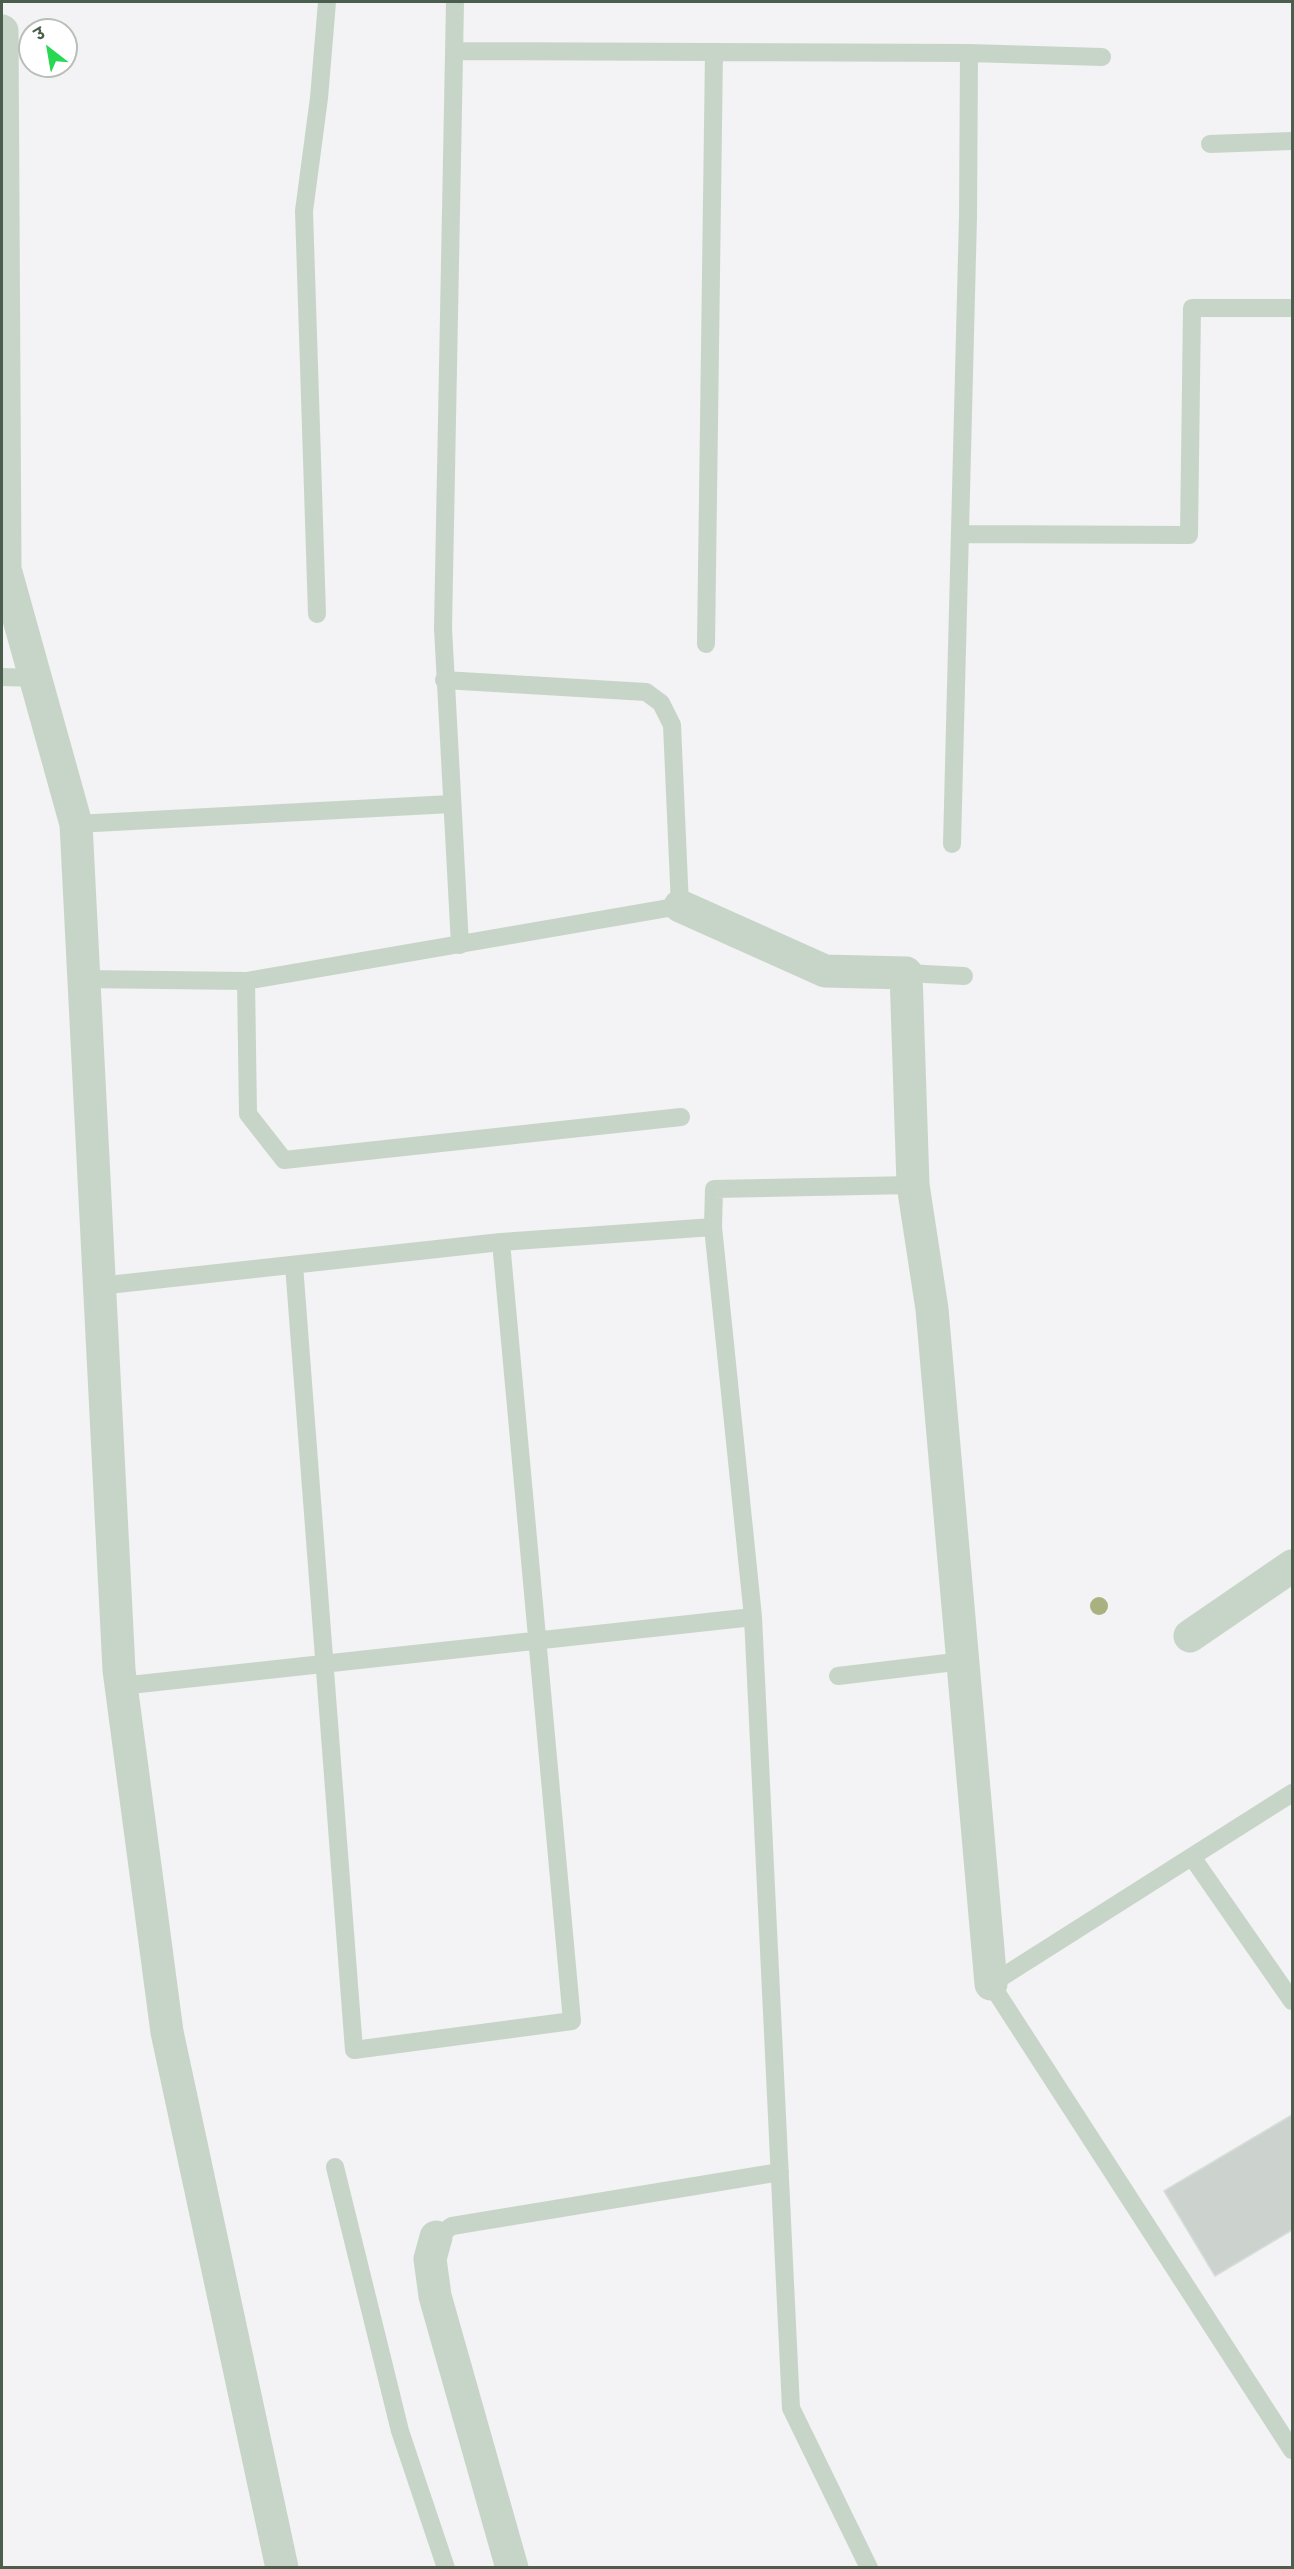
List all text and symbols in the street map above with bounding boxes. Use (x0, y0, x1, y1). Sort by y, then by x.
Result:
north arrow (18, 18, 78, 78)
text: उ (30, 22, 49, 46)

